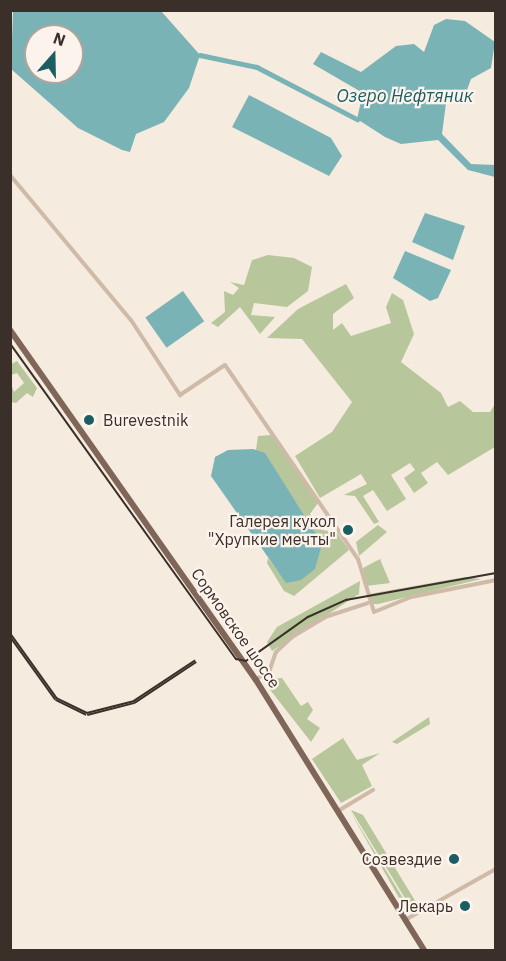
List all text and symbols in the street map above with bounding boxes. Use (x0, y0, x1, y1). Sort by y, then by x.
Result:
north arrow (24, 24, 84, 84)
text: N (51, 28, 68, 50)
water label: Озеро Нефтяник (337, 85, 473, 107)
place label: Burevestnik (103, 410, 188, 430)
marker: Burevestnik (80, 411, 98, 429)
place label: Галерея кукол "Хрупкие мечты" (208, 511, 336, 549)
marker: Галерея кукол "Хрупкие мечты" (341, 523, 355, 537)
street label: Сормовское шоссе (187, 564, 285, 692)
place label: Созвездие (362, 849, 442, 869)
marker: Созвездие (447, 852, 461, 866)
place label: Лекарь (398, 896, 453, 916)
marker: Лекарь (458, 899, 472, 913)

